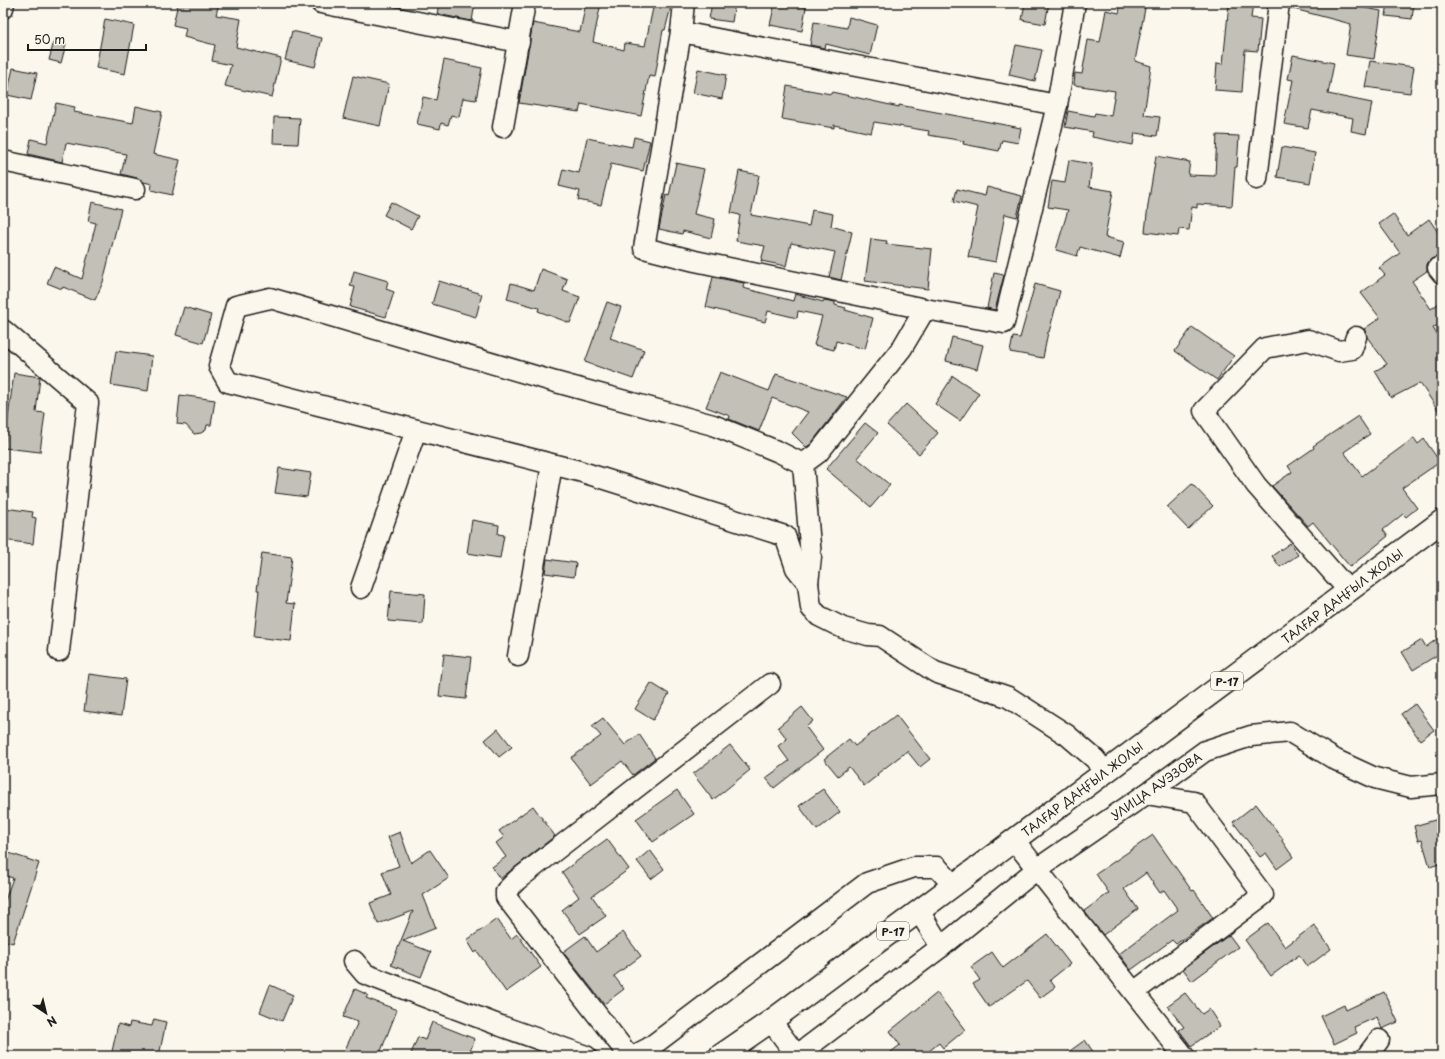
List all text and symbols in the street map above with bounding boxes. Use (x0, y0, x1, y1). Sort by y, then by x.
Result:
scale bar (28, 26, 146, 52)
text: 50 m (34, 30, 65, 48)
street label: ТАЛҒАР ДАҢҒЫЛ ЖОЛЫ (1277, 544, 1407, 648)
road number: P-17 (1211, 672, 1243, 690)
street label: ТАЛҒАР ДАҢҒЫЛ ЖОЛЫ (1017, 737, 1147, 841)
street label: УЛИЦА АУЭЗОВА (1107, 748, 1205, 824)
road number: P-17 (877, 922, 909, 940)
north arrow (26, 993, 66, 1033)
text: N (43, 1012, 60, 1031)

